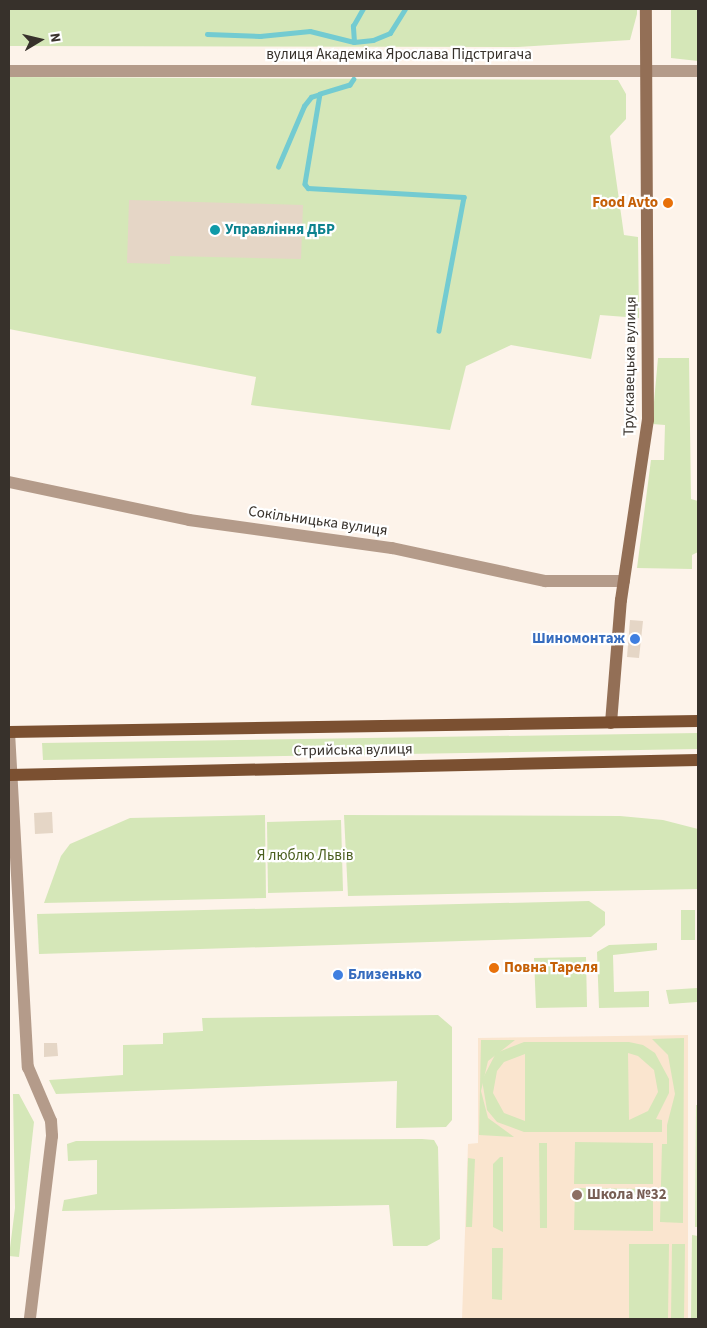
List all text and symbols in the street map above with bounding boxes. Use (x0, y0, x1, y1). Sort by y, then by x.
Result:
north arrow (15, 15, 65, 65)
text: N (44, 31, 65, 44)
street label: вулиця Академіка Ярослава Підстригача (266, 46, 532, 64)
place label: Food Avto (592, 194, 658, 212)
marker: Food Avto (662, 197, 674, 209)
place label: Управління ДБР (225, 221, 335, 239)
marker: Управління ДБР (209, 224, 221, 236)
street label: Трускавецька вулиця (620, 296, 640, 436)
street label: Сокільницька вулиця (247, 502, 389, 540)
place label: Шиномонтаж (532, 630, 625, 648)
marker: Шиномонтаж (629, 633, 641, 645)
street label: Стрийська вулиця (293, 740, 413, 760)
park label: Я люблю Львів (257, 847, 353, 865)
place label: Повна Тареля (504, 959, 598, 977)
marker: Повна Тареля (488, 962, 500, 974)
place label: Близенько (348, 966, 422, 984)
marker: Близенько (332, 969, 344, 981)
place label: Школа №32 (587, 1186, 667, 1204)
marker: Школа №32 (571, 1189, 583, 1201)

